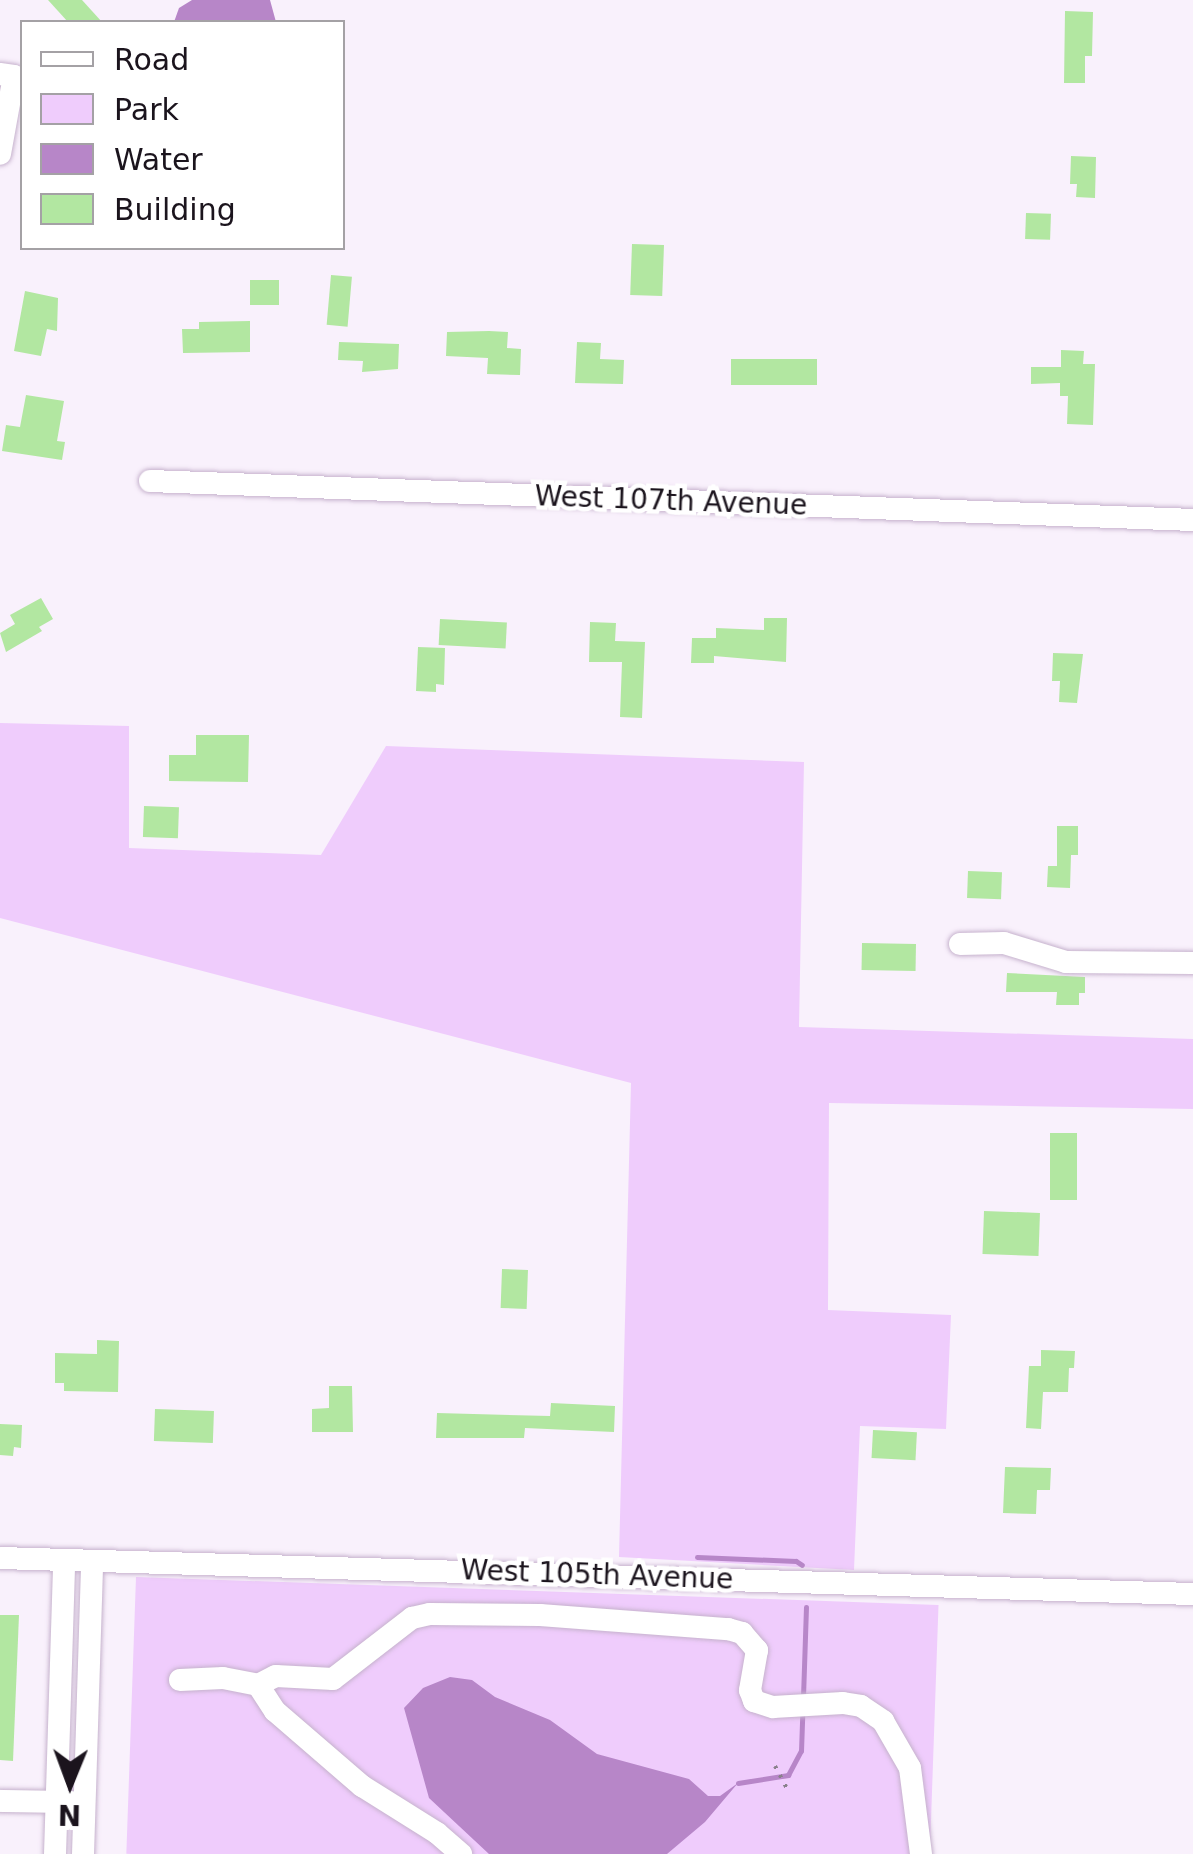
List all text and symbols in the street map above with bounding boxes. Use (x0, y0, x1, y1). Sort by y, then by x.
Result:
legend (20, 20, 345, 250)
text: Road (114, 42, 189, 77)
text: Park (114, 92, 179, 127)
text: Water (114, 142, 203, 177)
text: Building (114, 192, 236, 227)
street label: West 107th Avenue (534, 479, 808, 523)
street label: West 105th Avenue (460, 1553, 734, 1597)
north arrow (20, 1734, 120, 1834)
text: N (57, 1798, 81, 1831)

